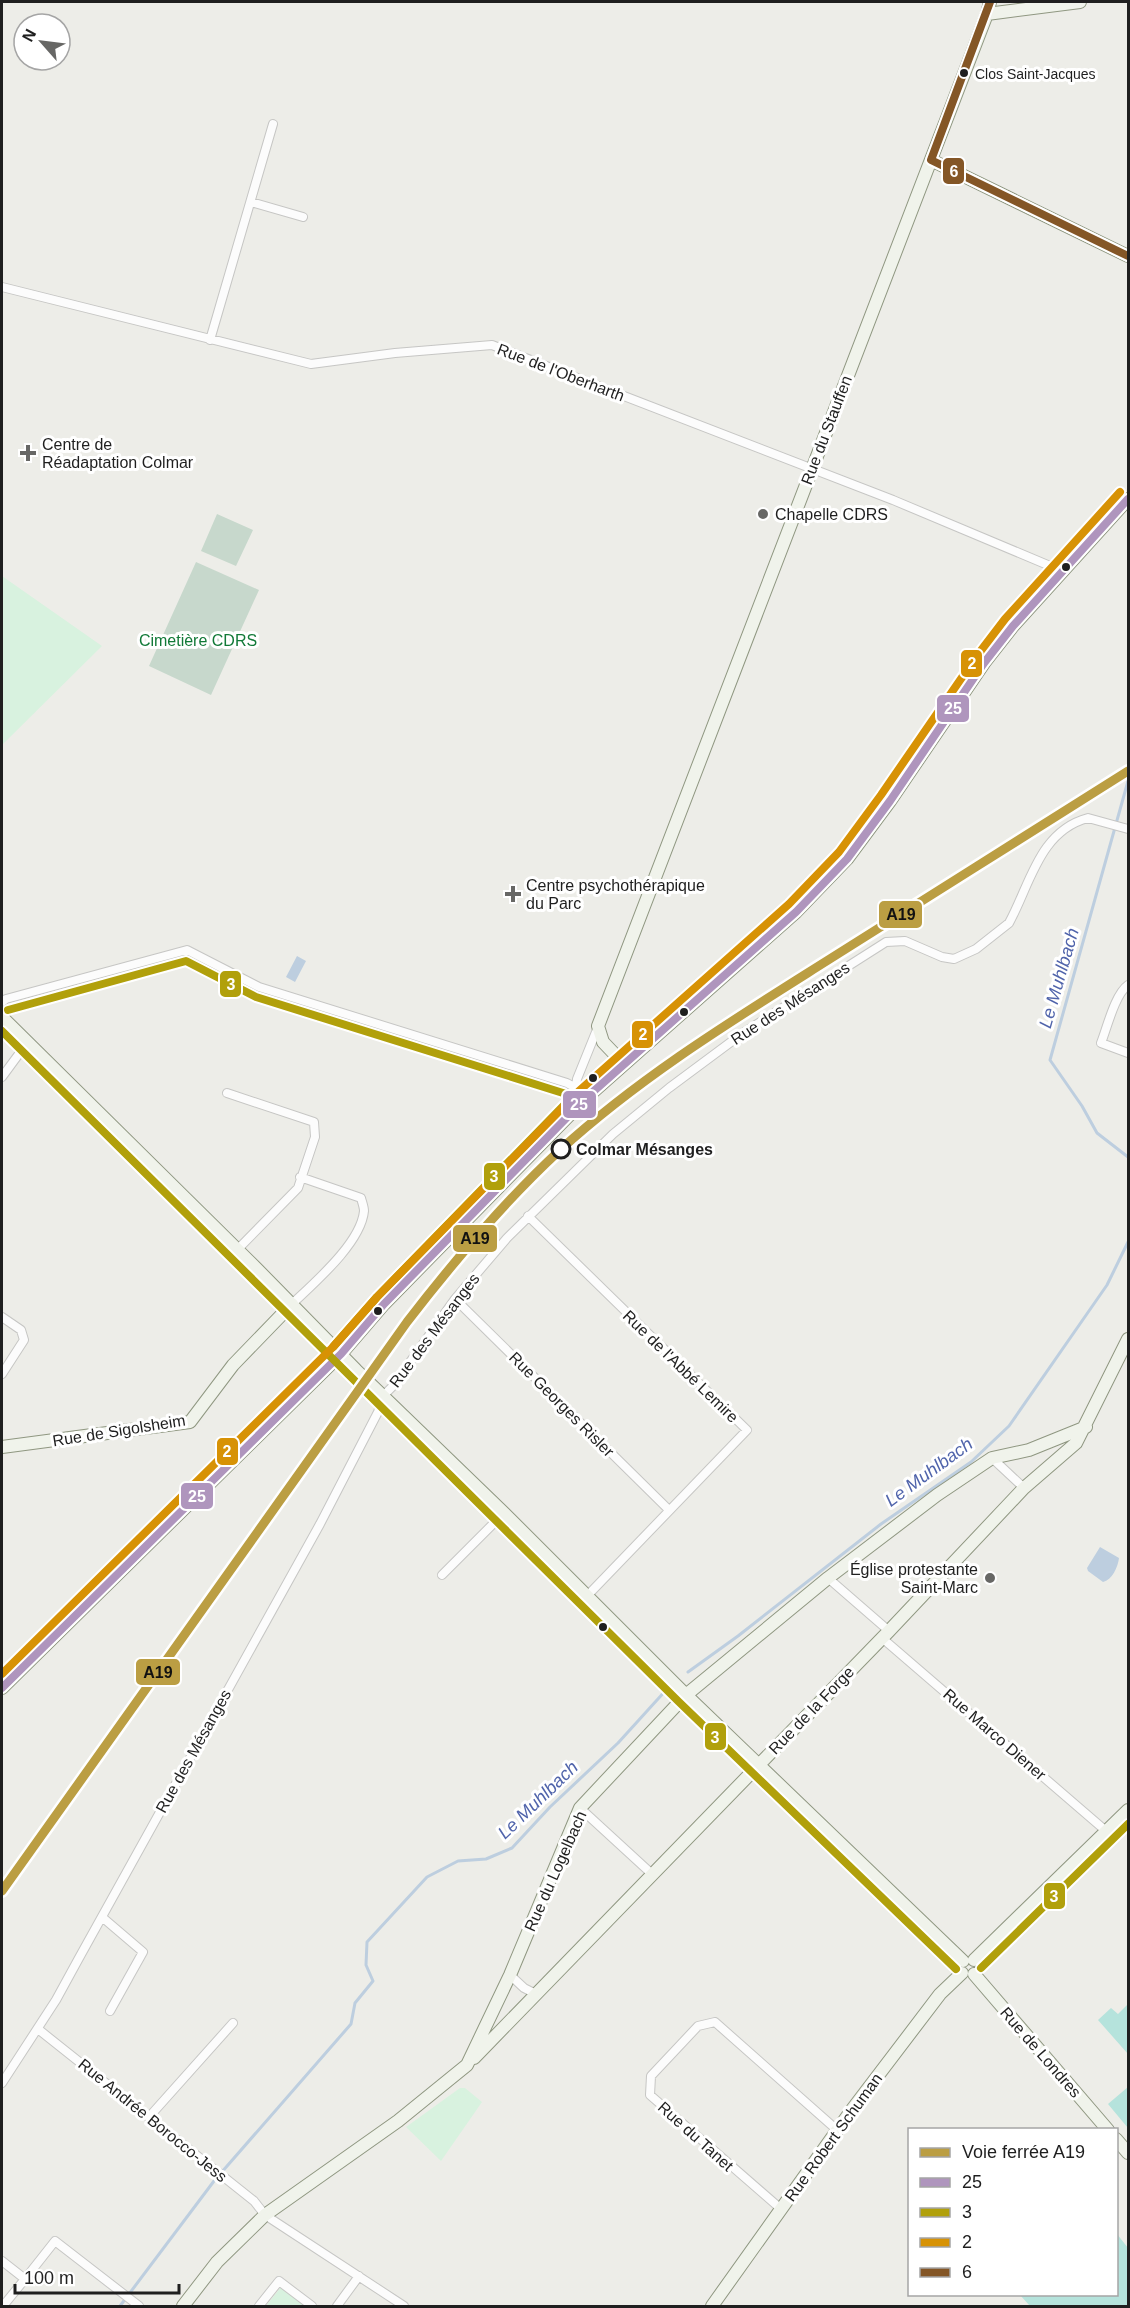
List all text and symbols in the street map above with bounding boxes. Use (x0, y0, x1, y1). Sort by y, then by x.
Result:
north arrow (12, 12, 72, 72)
text: N (19, 26, 39, 44)
place label: Clos Saint-Jacques (975, 66, 1096, 82)
marker: Clos Saint-Jacques (958, 67, 970, 79)
line badge: 6 (942, 157, 965, 185)
text: 6 (950, 163, 959, 180)
street label: Rue de l'Oberharth (495, 340, 627, 405)
street label: Rue du Stauffen (798, 373, 855, 487)
place label: Centre de Réadaptation Colmar (42, 436, 194, 471)
marker: Centre de Réadaptation Colmar (19, 444, 37, 462)
place label: Chapelle CDRS (775, 506, 888, 523)
marker: Chapelle CDRS (756, 507, 770, 521)
unlabelled marker (1060, 561, 1072, 573)
park label: Cimetière CDRS (139, 632, 257, 649)
line badge: 2 (960, 649, 983, 678)
text: 2 (968, 655, 977, 672)
line badge: 25 (936, 694, 970, 723)
text: 25 (944, 700, 962, 717)
place label: Centre psychothérapique du Parc (526, 877, 705, 912)
marker: Centre psychothérapique du Parc (504, 885, 522, 903)
line badge: A19 (878, 900, 923, 929)
text: A19 (886, 906, 916, 923)
water label: Le Muhlbach (1035, 926, 1083, 1030)
street label: Rue des Mésanges (728, 959, 853, 1048)
line badge: 3 (219, 970, 242, 998)
text: 3 (227, 976, 236, 993)
unlabelled marker (678, 1006, 690, 1018)
line badge: 2 (631, 1020, 654, 1049)
text: 2 (639, 1026, 648, 1043)
unlabelled marker (587, 1072, 599, 1084)
line badge: 25 (562, 1090, 597, 1119)
text: 25 (570, 1096, 588, 1113)
marker: Colmar Mésanges (551, 1139, 571, 1159)
place label: Colmar Mésanges (576, 1141, 713, 1158)
line badge: 3 (483, 1162, 506, 1191)
text: 3 (490, 1168, 499, 1185)
line badge: A19 (452, 1224, 498, 1253)
text: A19 (460, 1230, 490, 1247)
street label: Rue des Mésanges (386, 1270, 483, 1390)
unlabelled marker (372, 1305, 384, 1317)
street label: Rue de l'Abbé Lemire (620, 1307, 742, 1426)
street label: Rue Georges Risler (506, 1349, 618, 1461)
street label: Rue de Sigolsheim (51, 1412, 187, 1449)
water label: Le Muhlbach (881, 1434, 977, 1510)
line badge: 2 (216, 1437, 239, 1466)
text: 2 (223, 1443, 232, 1460)
line badge: 25 (180, 1482, 214, 1510)
text: 25 (188, 1488, 206, 1505)
place label: Église protestante Saint-Marc (850, 1560, 978, 1596)
marker: Église protestante Saint-Marc (983, 1571, 997, 1585)
unlabelled marker (597, 1621, 609, 1633)
line badge: A19 (135, 1658, 181, 1686)
street label: Rue de la Forge (765, 1663, 857, 1758)
text: A19 (143, 1664, 173, 1681)
street label: Rue Marco Diener (940, 1685, 1050, 1784)
street label: Rue des Mésanges (153, 1687, 234, 1816)
line badge: 3 (704, 1722, 727, 1751)
text: 3 (711, 1729, 720, 1746)
water label: Le Muhlbach (494, 1757, 582, 1843)
street label: Rue du Logelbach (521, 1808, 590, 1934)
line badge: 3 (1043, 1882, 1066, 1910)
text: 3 (1050, 1888, 1059, 1905)
street label: Rue de Londres (997, 2004, 1084, 2101)
street label: Rue Andrée Borocco-Jess (75, 2055, 230, 2185)
street label: Rue Robert Schuman (781, 2070, 885, 2205)
street label: Rue du Tanet (655, 2098, 737, 2175)
legend (908, 2128, 1118, 2296)
text: Voie ferrée A19 (962, 2142, 1085, 2162)
text: 25 (962, 2172, 982, 2192)
text: 3 (962, 2202, 972, 2222)
text: 2 (962, 2232, 972, 2252)
scale bar (15, 2257, 178, 2295)
text: 6 (962, 2262, 972, 2282)
text: 100 m (24, 2268, 74, 2288)

